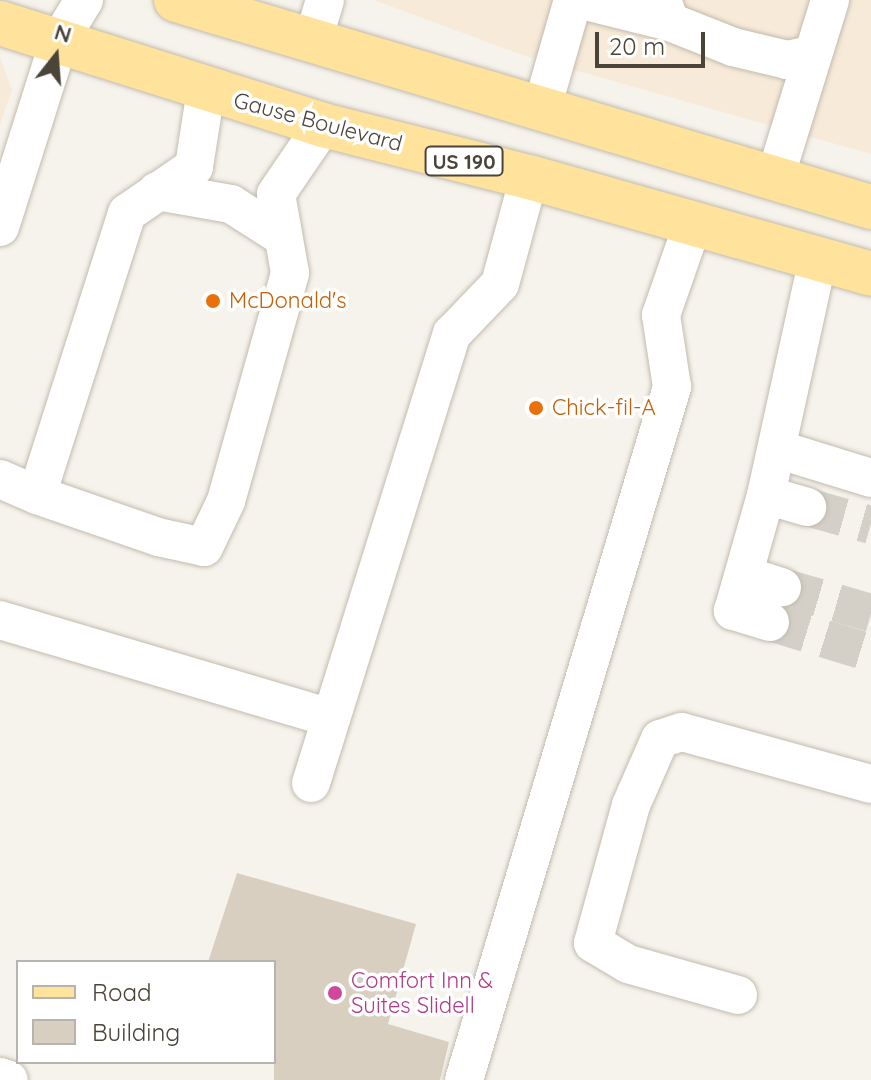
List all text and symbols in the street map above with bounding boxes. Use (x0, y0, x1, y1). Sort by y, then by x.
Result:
north arrow (16, 16, 96, 96)
scale bar (599, 16, 709, 66)
text: N (51, 17, 75, 49)
text: 20 m (609, 31, 665, 61)
street label: Gause Boulevard (231, 87, 405, 157)
road number: US 190 (424, 145, 504, 177)
place label: McDonald's (229, 288, 347, 314)
marker: McDonald's (204, 292, 222, 310)
place label: Chick-fil-A (552, 395, 656, 421)
marker: Chick-fil-A (527, 399, 545, 417)
legend (16, 960, 276, 1064)
place label: Comfort Inn & Suites Slidell (351, 967, 493, 1018)
text: Road (92, 977, 152, 1007)
marker: Comfort Inn & Suites Slidell (326, 984, 344, 1002)
text: Building (92, 1017, 180, 1047)

